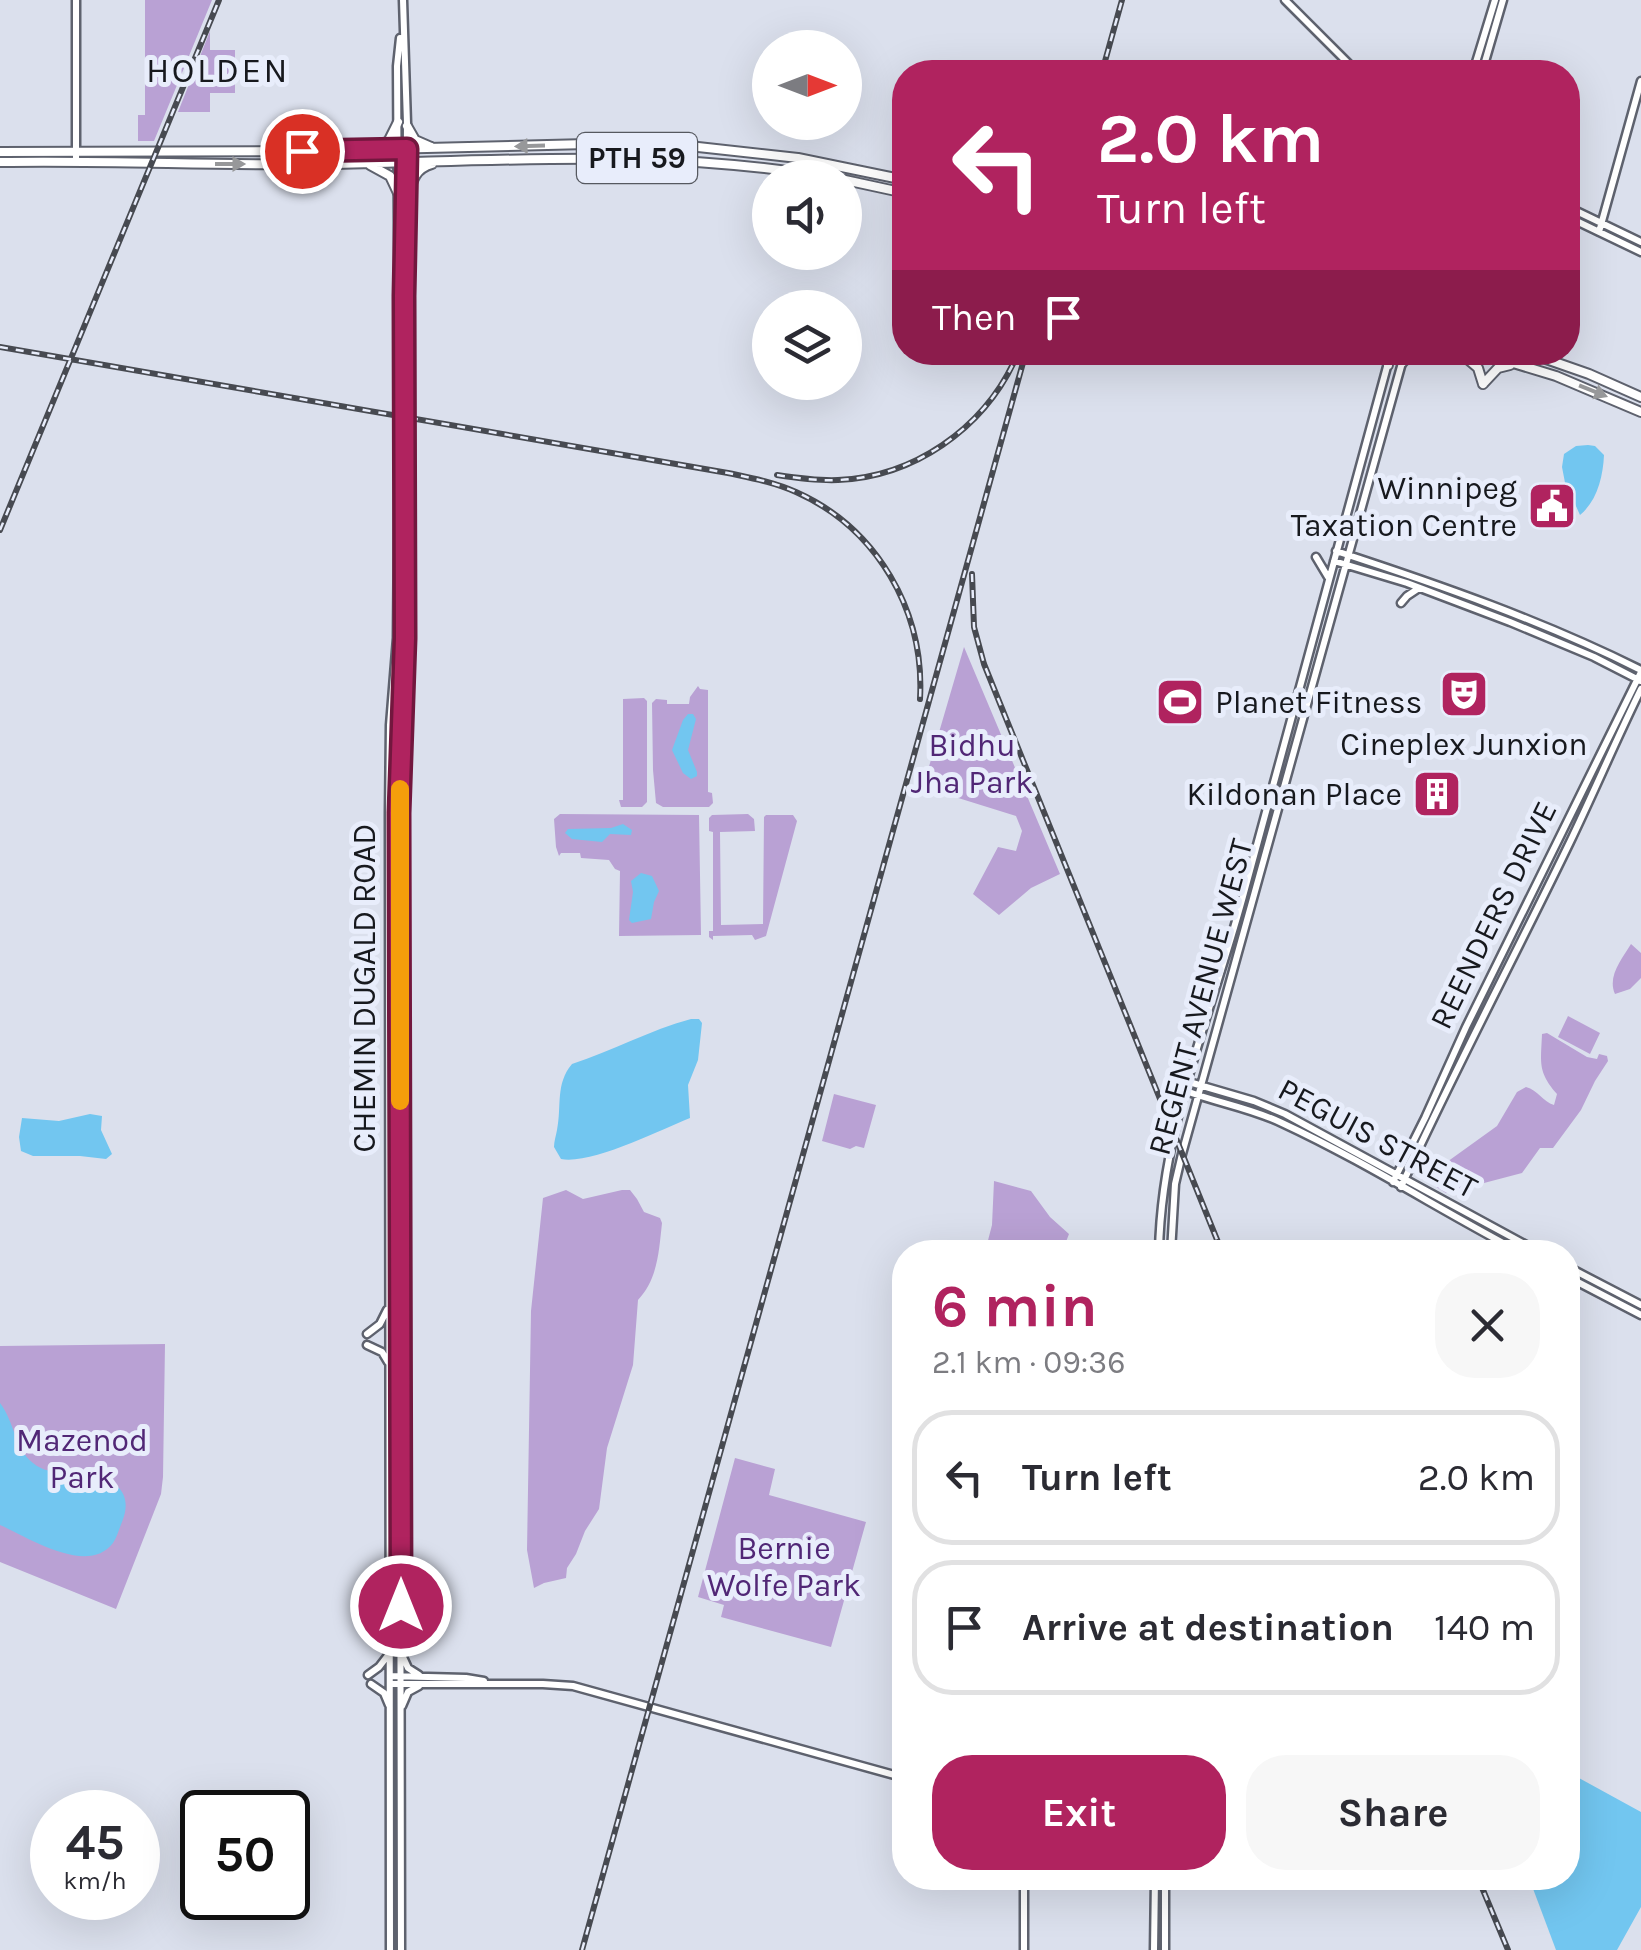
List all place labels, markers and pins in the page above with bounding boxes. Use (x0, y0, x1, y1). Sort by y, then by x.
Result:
pin (260, 109, 345, 194)
place label: Winnipeg Taxation Centre (1291, 470, 1517, 544)
public building icon: Winnipeg Taxation Centre (1526, 480, 1578, 532)
theatre icon: Cineplex Junxion (1438, 668, 1490, 720)
sports icon: Planet Fitness (1154, 676, 1206, 728)
place label: Planet Fitness (1215, 684, 1422, 721)
place label: Cineplex Junxion (1340, 726, 1588, 763)
building icon: Kildonan Place (1411, 768, 1463, 820)
place label: Kildonan Place (1187, 776, 1402, 813)

